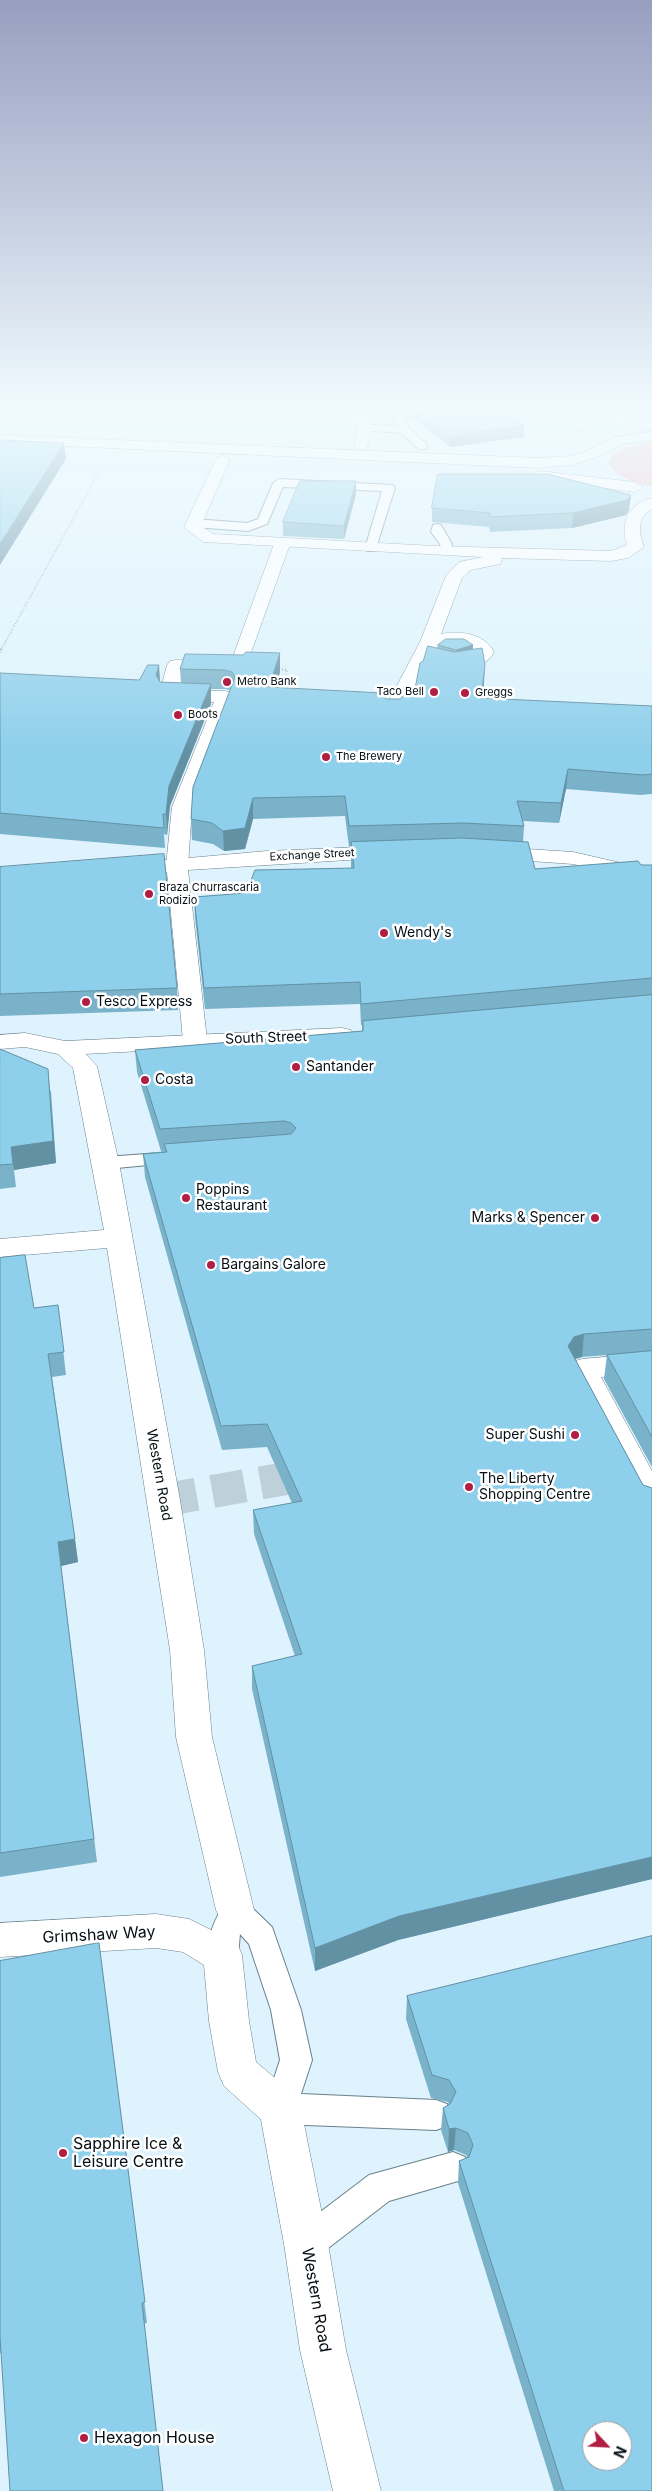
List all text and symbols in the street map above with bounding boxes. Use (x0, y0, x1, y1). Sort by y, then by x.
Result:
place label: Metro Bank (237, 675, 297, 689)
marker: Metro Bank (221, 676, 233, 688)
place label: Taco Bell (377, 685, 424, 699)
marker: Taco Bell (428, 686, 440, 698)
place label: Greggs (475, 686, 513, 700)
marker: Greggs (459, 687, 471, 699)
place label: Boots (188, 708, 218, 722)
marker: Boots (172, 709, 184, 721)
place label: The Brewery (336, 750, 402, 764)
marker: The Brewery (320, 751, 332, 763)
street label: Exchange Street (269, 846, 355, 864)
place label: Braza Churrascaria Rodizio (159, 881, 259, 907)
marker: Braza Churrascaria Rodizio (143, 888, 155, 900)
place label: Wendy's (394, 925, 452, 941)
marker: Wendy's (378, 927, 390, 939)
place label: Tesco Express (96, 994, 192, 1010)
marker: Tesco Express (80, 996, 92, 1008)
street label: South Street (225, 1028, 307, 1048)
place label: Santander (306, 1059, 374, 1075)
marker: Santander (290, 1061, 302, 1073)
place label: Costa (155, 1072, 194, 1088)
marker: Costa (139, 1074, 151, 1086)
place label: Poppins Restaurant (196, 1182, 267, 1214)
marker: Poppins Restaurant (180, 1192, 192, 1204)
place label: Marks & Spencer (472, 1210, 585, 1226)
marker: Marks & Spencer (589, 1212, 601, 1224)
place label: Bargains Galore (221, 1257, 326, 1273)
marker: Bargains Galore (205, 1259, 217, 1271)
place label: Super Sushi (485, 1427, 565, 1443)
street label: Western Road (143, 1428, 175, 1522)
marker: Super Sushi (569, 1429, 581, 1441)
place label: The Liberty Shopping Centre (479, 1471, 590, 1504)
marker: The Liberty Shopping Centre (463, 1481, 475, 1493)
street label: Grimshaw Way (42, 1922, 156, 1948)
place label: Sapphire Ice & Leisure Centre (73, 2134, 184, 2172)
marker: Sapphire Ice & Leisure Centre (57, 2147, 69, 2159)
street label: Western Road (297, 2246, 335, 2354)
north arrow (582, 2421, 632, 2471)
place label: Hexagon House (94, 2428, 215, 2448)
marker: Hexagon House (78, 2432, 90, 2444)
text: N (610, 2444, 630, 2461)

